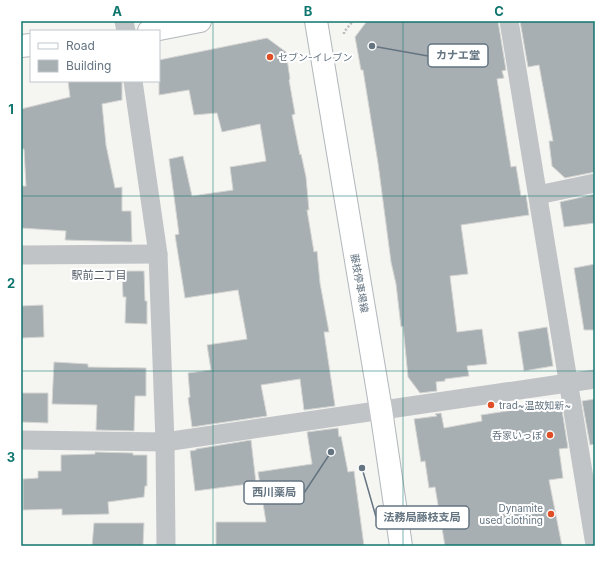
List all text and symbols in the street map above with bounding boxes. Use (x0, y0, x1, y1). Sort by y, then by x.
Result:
text: A (112, 3, 122, 19)
text: B (304, 3, 313, 19)
text: C (494, 3, 504, 19)
legend (30, 30, 160, 82)
text: Road (66, 38, 95, 53)
callout: カナエ堂 (428, 44, 488, 67)
text: カナエ堂 (436, 48, 480, 62)
place label: セブン-イレブン (278, 51, 353, 63)
marker: セブン-イレブン (265, 52, 275, 62)
text: Building (66, 58, 111, 73)
text: 1 (8, 101, 14, 117)
street label: 藤枝停車場線 (349, 252, 371, 314)
district label: 駅前二丁目 (72, 268, 127, 282)
text: 2 (7, 275, 15, 291)
place label: trad~温故知新~ (499, 399, 571, 411)
marker: trad~温故知新~ (486, 400, 496, 410)
place label: 呑家いっぽ (492, 429, 542, 441)
marker: 呑家いっぽ (545, 430, 555, 440)
text: 3 (7, 449, 15, 465)
callout: 西川薬局 (244, 481, 304, 504)
text: 西川薬局 (252, 485, 296, 499)
place label: Dynamite used clothing (479, 502, 543, 526)
callout: 法務局藤枝支局 (376, 506, 469, 529)
marker: Dynamite used clothing (546, 509, 556, 519)
text: 法務局藤枝支局 (384, 510, 461, 524)

